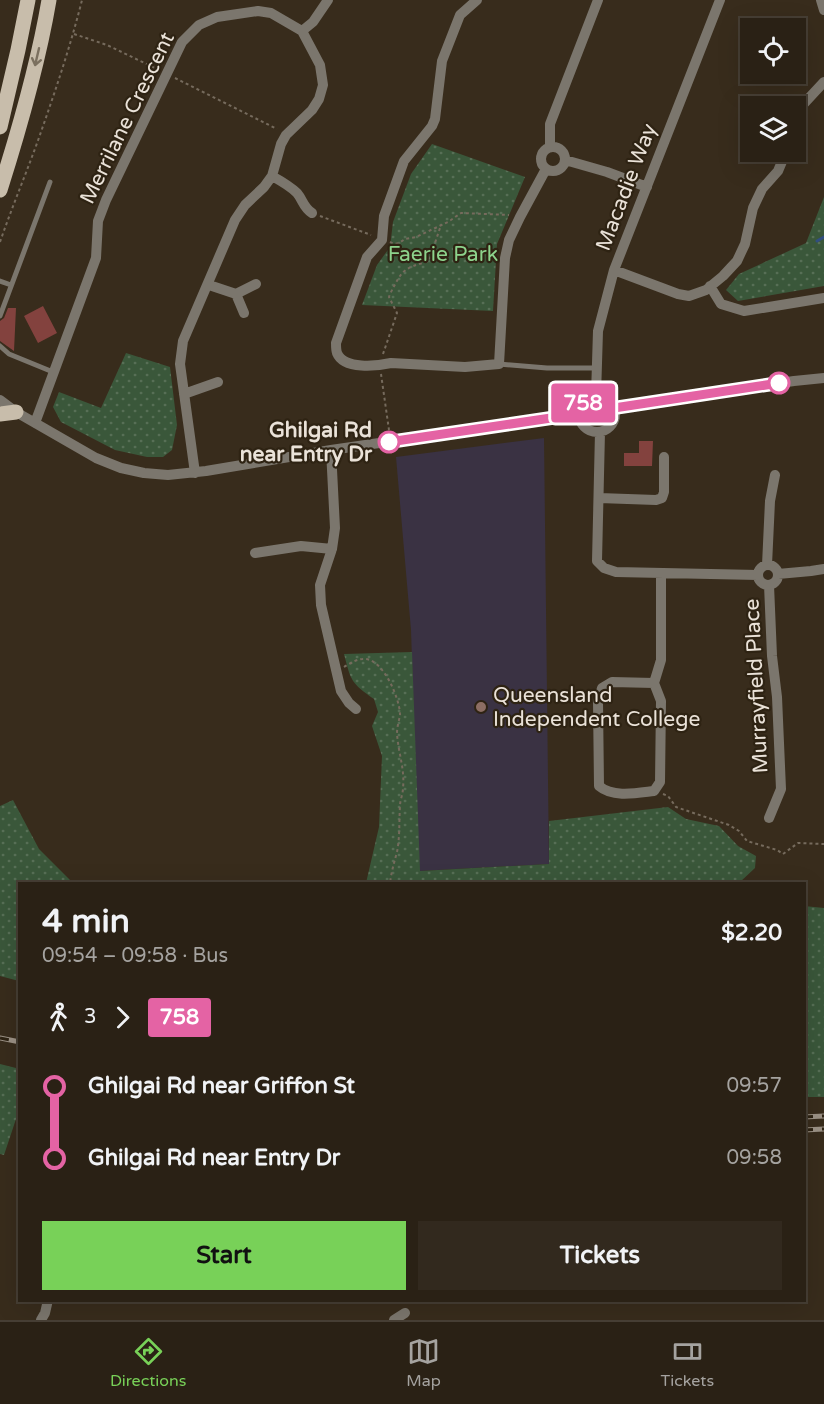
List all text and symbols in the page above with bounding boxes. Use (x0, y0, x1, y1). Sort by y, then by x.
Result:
map controls (740, 18, 806, 162)
button: locate (740, 18, 806, 84)
street label: Merrilane Crescent (75, 28, 180, 208)
one-way arrow (31, 48, 43, 67)
button: layers (740, 96, 806, 162)
street label: Macadie Way (591, 120, 662, 254)
park label: Faerie Park (388, 242, 498, 267)
unlabelled marker (768, 372, 790, 394)
line badge: 758 (548, 384, 618, 422)
text: 758 (563, 391, 603, 416)
place label: Ghilgai Rd near Entry Dr (240, 418, 373, 467)
marker: Ghilgai Rd near Entry Dr (378, 431, 400, 453)
street label: Murrayfield Place (739, 598, 774, 774)
place label: Queensland Independent College (493, 683, 700, 732)
marker: Queensland Independent College (474, 700, 488, 714)
text: 4 min (42, 902, 130, 941)
text: $2.20 (721, 920, 782, 946)
text: 09:54 – 09:58 · Bus (42, 944, 228, 968)
icon: walk (42, 1001, 75, 1034)
icon: forward (106, 1001, 139, 1034)
text: 3 (84, 1005, 97, 1029)
text: 758 (160, 1005, 199, 1030)
text: Ghilgai Rd near Griffon St (88, 1073, 355, 1099)
text: 09:57 (727, 1074, 782, 1098)
text: Ghilgai Rd near Entry Dr (88, 1145, 340, 1171)
text: 09:58 (727, 1146, 782, 1170)
button: Start (42, 1221, 406, 1290)
button: Tickets (418, 1221, 782, 1290)
tab: Directions (110, 1335, 186, 1391)
tab: Map (406, 1335, 441, 1391)
tab: Tickets (661, 1335, 714, 1391)

